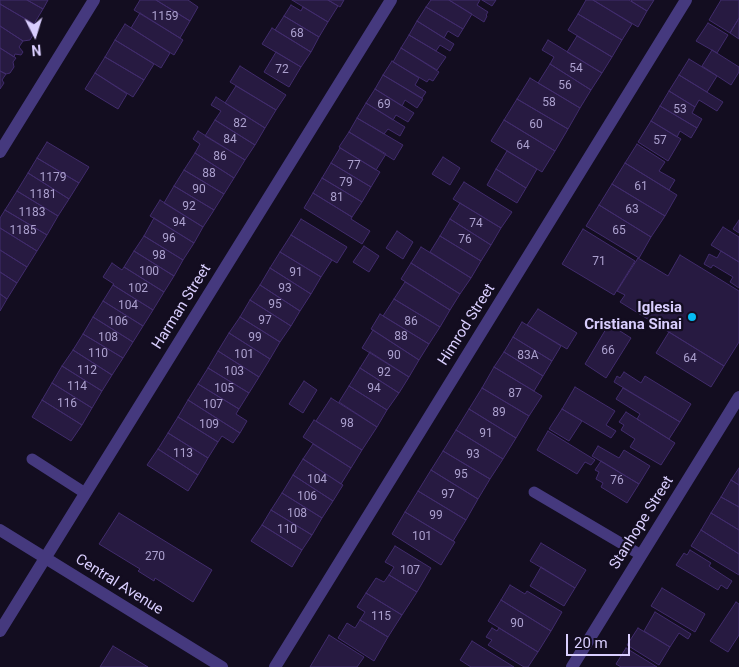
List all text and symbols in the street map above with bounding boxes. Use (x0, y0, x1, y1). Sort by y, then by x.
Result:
north arrow (10, 10, 60, 60)
house number: 1159 (152, 10, 178, 24)
house number: 68 (290, 27, 304, 41)
text: N (31, 42, 42, 58)
house number: 54 (569, 62, 583, 76)
house number: 72 (275, 63, 289, 77)
house number: 56 (558, 79, 572, 93)
house number: 58 (542, 96, 556, 110)
house number: 69 (377, 98, 391, 112)
house number: 53 (673, 103, 687, 117)
house number: 82 (233, 117, 247, 131)
house number: 60 (529, 118, 543, 132)
house number: 84 (223, 133, 237, 147)
house number: 57 (653, 134, 667, 148)
house number: 64 (516, 139, 530, 153)
house number: 86 (213, 150, 227, 164)
house number: 77 (347, 159, 361, 173)
house number: 88 (202, 167, 216, 181)
house number: 1179 (40, 171, 66, 185)
house number: 79 (339, 176, 353, 190)
house number: 61 (634, 180, 648, 194)
house number: 90 (192, 183, 206, 197)
house number: 1181 (30, 188, 56, 202)
house number: 81 (330, 191, 344, 205)
house number: 92 (182, 200, 196, 214)
house number: 63 (625, 203, 639, 217)
house number: 1183 (19, 206, 45, 220)
house number: 94 (172, 216, 186, 230)
house number: 74 (469, 217, 483, 231)
house number: 1185 (10, 224, 36, 238)
house number: 65 (612, 224, 626, 238)
house number: 96 (162, 232, 176, 246)
house number: 76 (458, 233, 472, 247)
house number: 98 (152, 249, 166, 263)
house number: 71 (592, 255, 606, 269)
street label: Harman Street (149, 261, 215, 353)
house number: 100 (139, 265, 159, 279)
house number: 91 (289, 266, 303, 280)
street label: Himrod Street (435, 281, 499, 369)
house number: 102 (128, 282, 148, 296)
house number: 93 (278, 282, 292, 296)
house number: 95 (268, 298, 282, 312)
house number: 104 (118, 299, 138, 313)
place label: Iglesia Cristiana Sinai (584, 299, 682, 334)
marker: Iglesia Cristiana Sinai (686, 311, 698, 323)
house number: 97 (258, 314, 272, 328)
house number: 106 (108, 315, 128, 329)
house number: 86 (404, 315, 418, 329)
house number: 88 (394, 330, 408, 344)
house number: 108 (98, 331, 118, 345)
house number: 99 (248, 331, 262, 345)
house number: 66 (601, 344, 615, 358)
house number: 110 (88, 347, 108, 361)
house number: 101 (234, 348, 254, 362)
house number: 90 (387, 349, 401, 363)
house number: 83A (517, 349, 539, 363)
house number: 64 (683, 352, 697, 366)
house number: 112 (77, 364, 97, 378)
house number: 103 (224, 365, 244, 379)
house number: 92 (377, 366, 391, 380)
house number: 114 (67, 380, 87, 394)
house number: 105 (214, 382, 234, 396)
house number: 94 (367, 382, 381, 396)
house number: 87 (508, 387, 522, 401)
house number: 116 (57, 397, 77, 411)
house number: 107 (203, 398, 223, 412)
house number: 89 (492, 406, 506, 420)
house number: 98 (340, 417, 354, 431)
house number: 109 (199, 418, 219, 432)
house number: 91 (479, 427, 493, 441)
house number: 113 (173, 447, 193, 461)
house number: 93 (466, 448, 480, 462)
house number: 95 (454, 468, 468, 482)
house number: 104 (307, 473, 327, 487)
street label: Stanhope Street (606, 473, 678, 573)
house number: 76 (610, 474, 624, 488)
house number: 97 (441, 488, 455, 502)
house number: 106 (297, 490, 317, 504)
house number: 108 (287, 507, 307, 521)
house number: 99 (429, 509, 443, 523)
house number: 110 (277, 523, 297, 537)
house number: 101 (412, 530, 432, 544)
house number: 270 (145, 550, 165, 564)
street label: Central Avenue (72, 551, 166, 619)
house number: 107 (400, 564, 420, 578)
house number: 115 (371, 610, 391, 624)
house number: 90 (510, 617, 524, 631)
scale bar (569, 624, 633, 656)
text: 20 m (574, 634, 608, 652)

